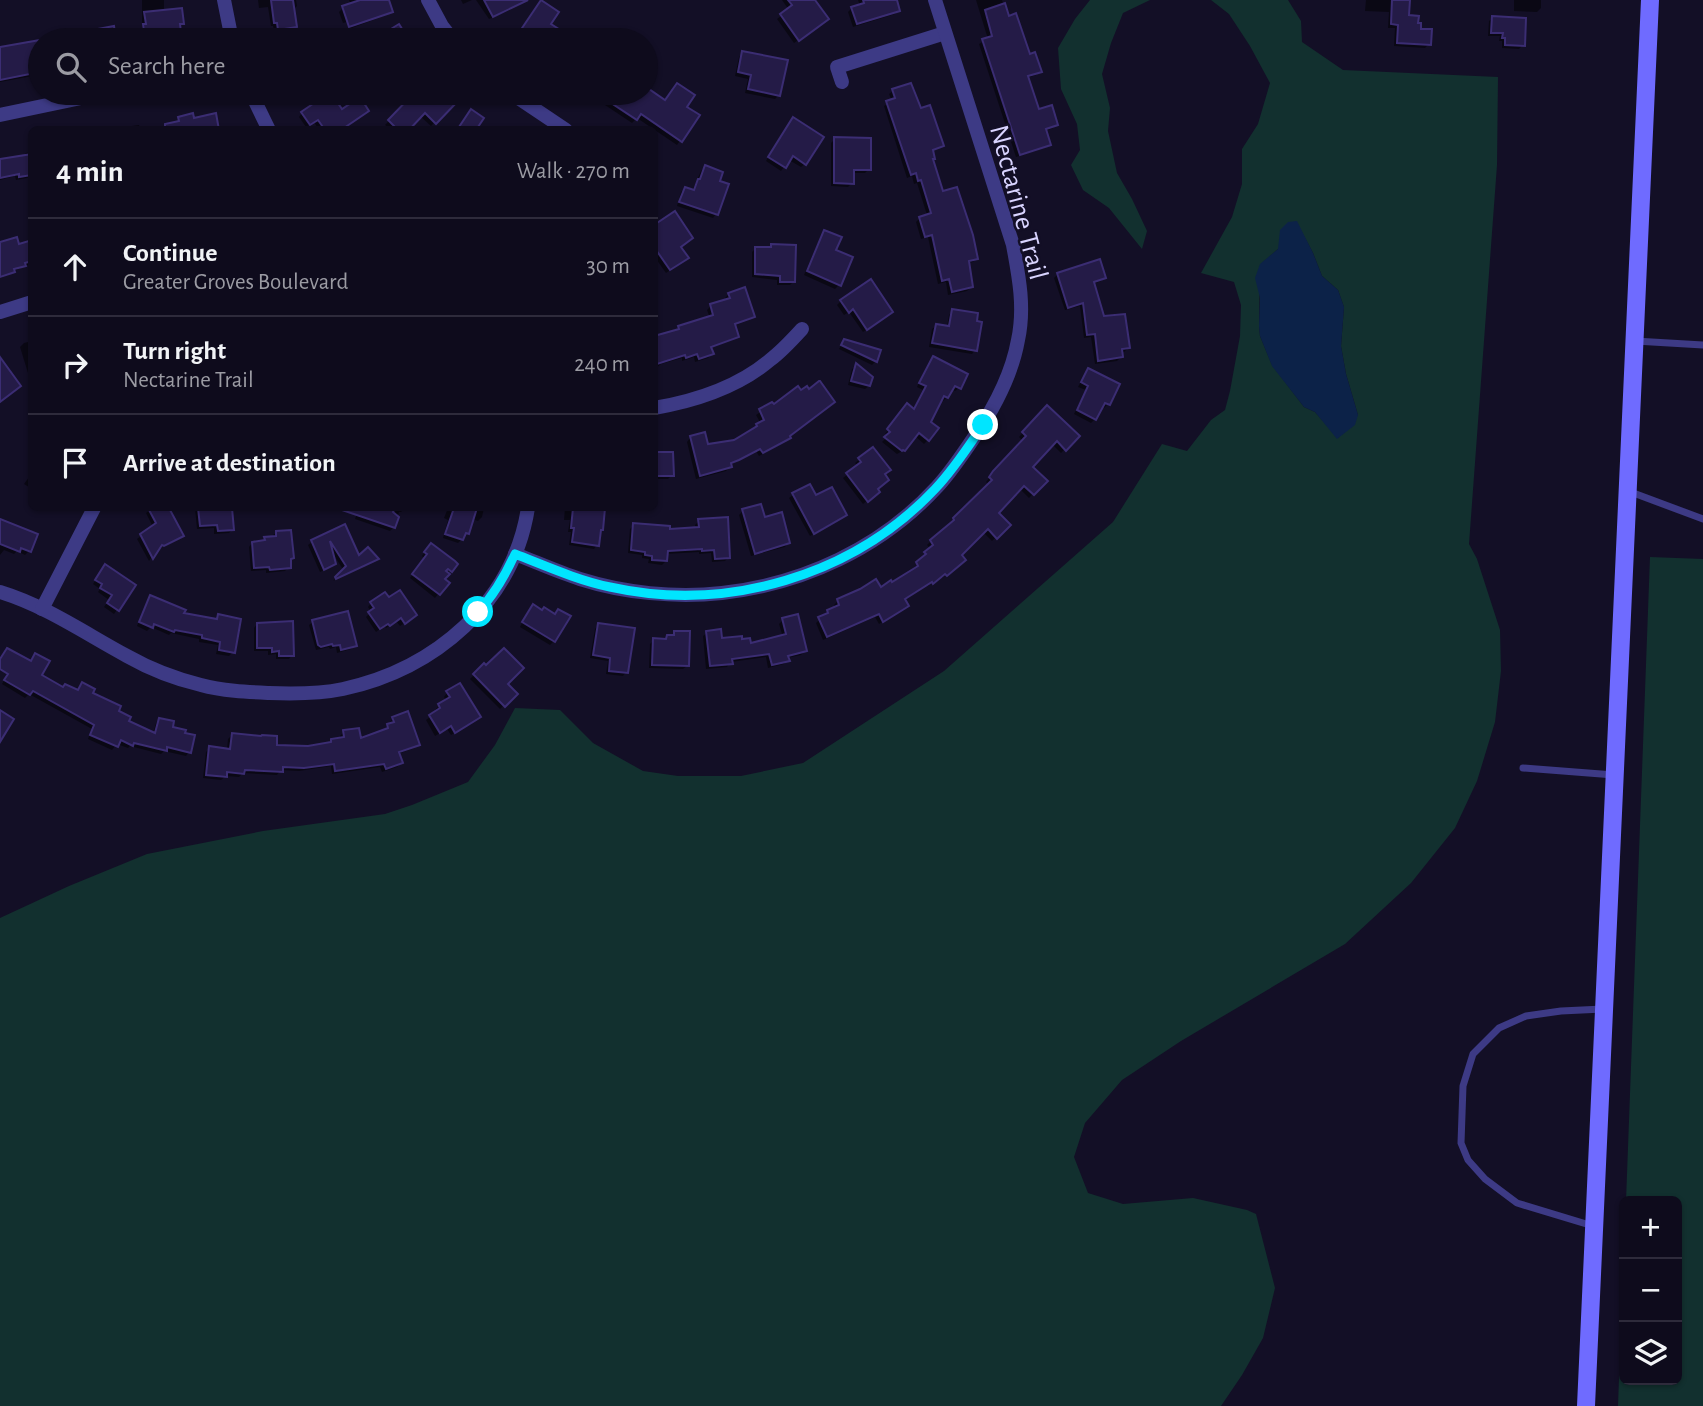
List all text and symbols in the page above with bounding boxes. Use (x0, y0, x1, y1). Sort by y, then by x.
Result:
search box (28, 28, 658, 105)
icon: search (52, 48, 90, 86)
text: Search here (108, 53, 226, 79)
street label: Nectarine Trail (984, 122, 1052, 283)
text: 4 min (56, 157, 124, 187)
text: Walk · 270 m (517, 160, 630, 183)
text: Continue (123, 240, 218, 266)
icon: ahead (56, 248, 94, 286)
text: 30 m (586, 255, 630, 278)
text: Greater Groves Boulevard (123, 271, 348, 294)
text: Turn right (123, 338, 226, 364)
icon: right (56, 346, 94, 384)
text: 240 m (574, 353, 630, 376)
text: Nectarine Trail (123, 369, 254, 392)
route end (967, 409, 998, 440)
icon: arrive (56, 444, 94, 482)
text: Arrive at destination (123, 450, 336, 476)
route start (462, 596, 493, 627)
map controls (1619, 1196, 1682, 1385)
button: + (1619, 1196, 1682, 1259)
button: − (1619, 1259, 1682, 1322)
button: layers (1619, 1322, 1682, 1385)

